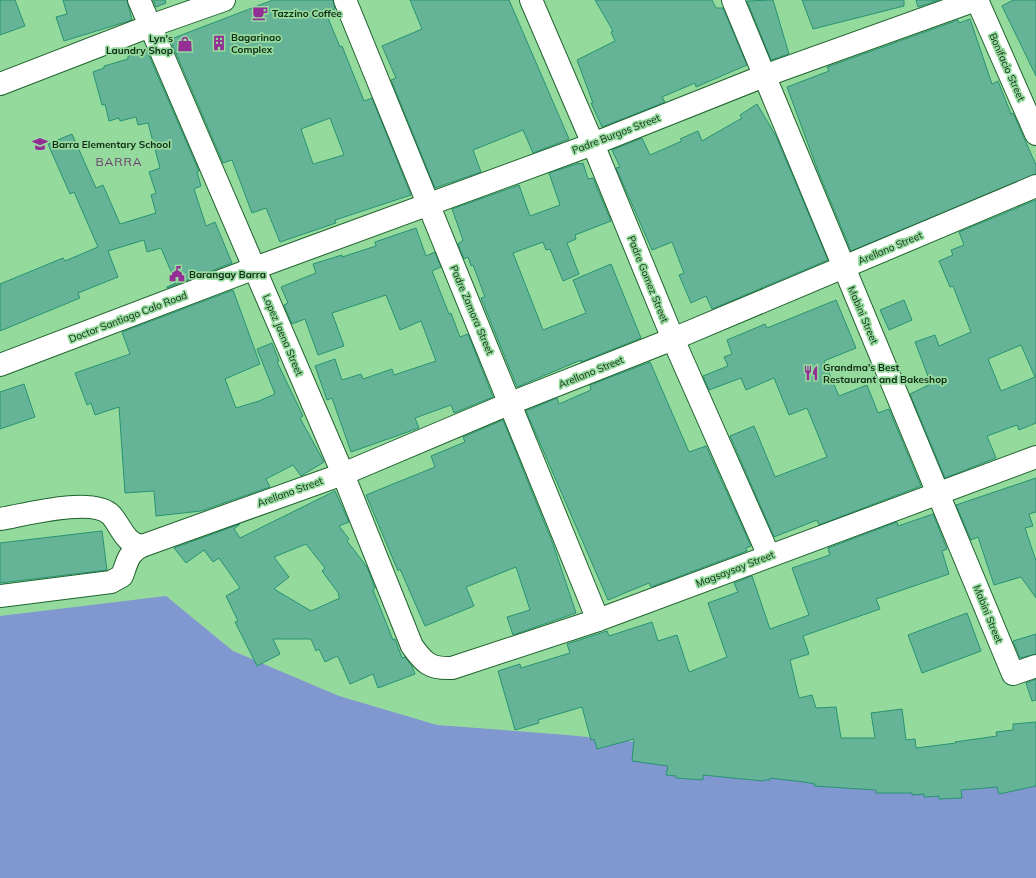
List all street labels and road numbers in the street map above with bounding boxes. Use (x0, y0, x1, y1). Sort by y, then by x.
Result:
street label: Bonifacio Street (986, 31, 1028, 104)
street label: Padre Burgos Street (570, 111, 662, 157)
street label: Arellano Street (856, 228, 925, 267)
street label: Padre Gomez Street (625, 234, 672, 325)
street label: Padre Zamora Street (447, 263, 497, 357)
street label: Mabini Street (845, 284, 881, 346)
street label: Doctor Santiago Calo Road (67, 288, 189, 346)
street label: Lopez Jaena Street (260, 292, 306, 378)
street label: Arellano Street (557, 353, 626, 391)
street label: Arellano Street (255, 474, 325, 510)
street label: Magsaysay Street (694, 548, 777, 590)
street label: Mabini Street (970, 583, 1006, 645)

